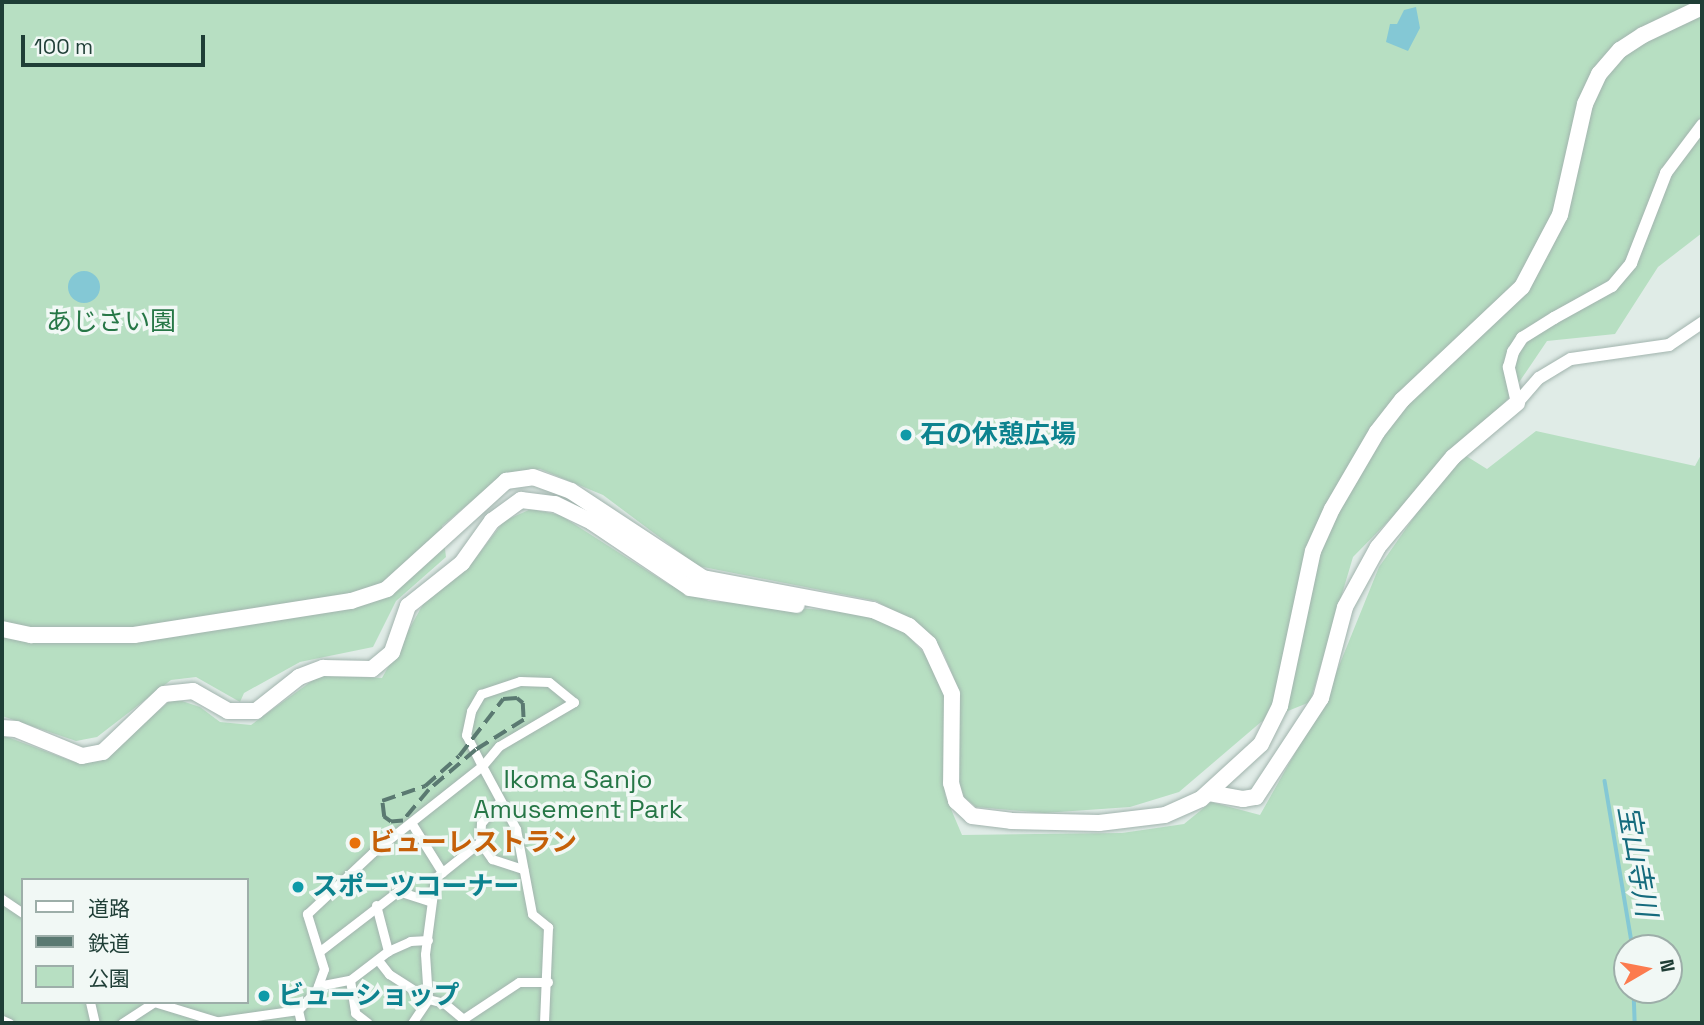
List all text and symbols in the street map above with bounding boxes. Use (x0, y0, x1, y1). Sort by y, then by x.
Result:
scale bar (24, 21, 208, 65)
text: 100 m (34, 33, 93, 60)
park label: あじさい園 (46, 306, 176, 338)
place label: 石の休憩広場 (920, 419, 1076, 451)
marker: 石の休憩広場 (898, 427, 914, 443)
park label: Ikoma Sanjo Amusement Park (473, 764, 683, 826)
water label: 宝山寺川 (1612, 803, 1664, 919)
place label: ビューレストラン (369, 827, 577, 859)
marker: ビューレストラン (347, 835, 363, 851)
place label: スポーツコーナー (312, 871, 520, 903)
legend (21, 878, 248, 1004)
marker: スポーツコーナー (290, 879, 306, 895)
text: 道路 (88, 895, 130, 922)
text: 鉄道 (88, 930, 130, 957)
north arrow (1613, 934, 1683, 1004)
text: N (1654, 957, 1681, 974)
text: 公園 (88, 965, 130, 992)
place label: ビューショップ (278, 980, 460, 1012)
marker: ビューショップ (256, 988, 272, 1004)

